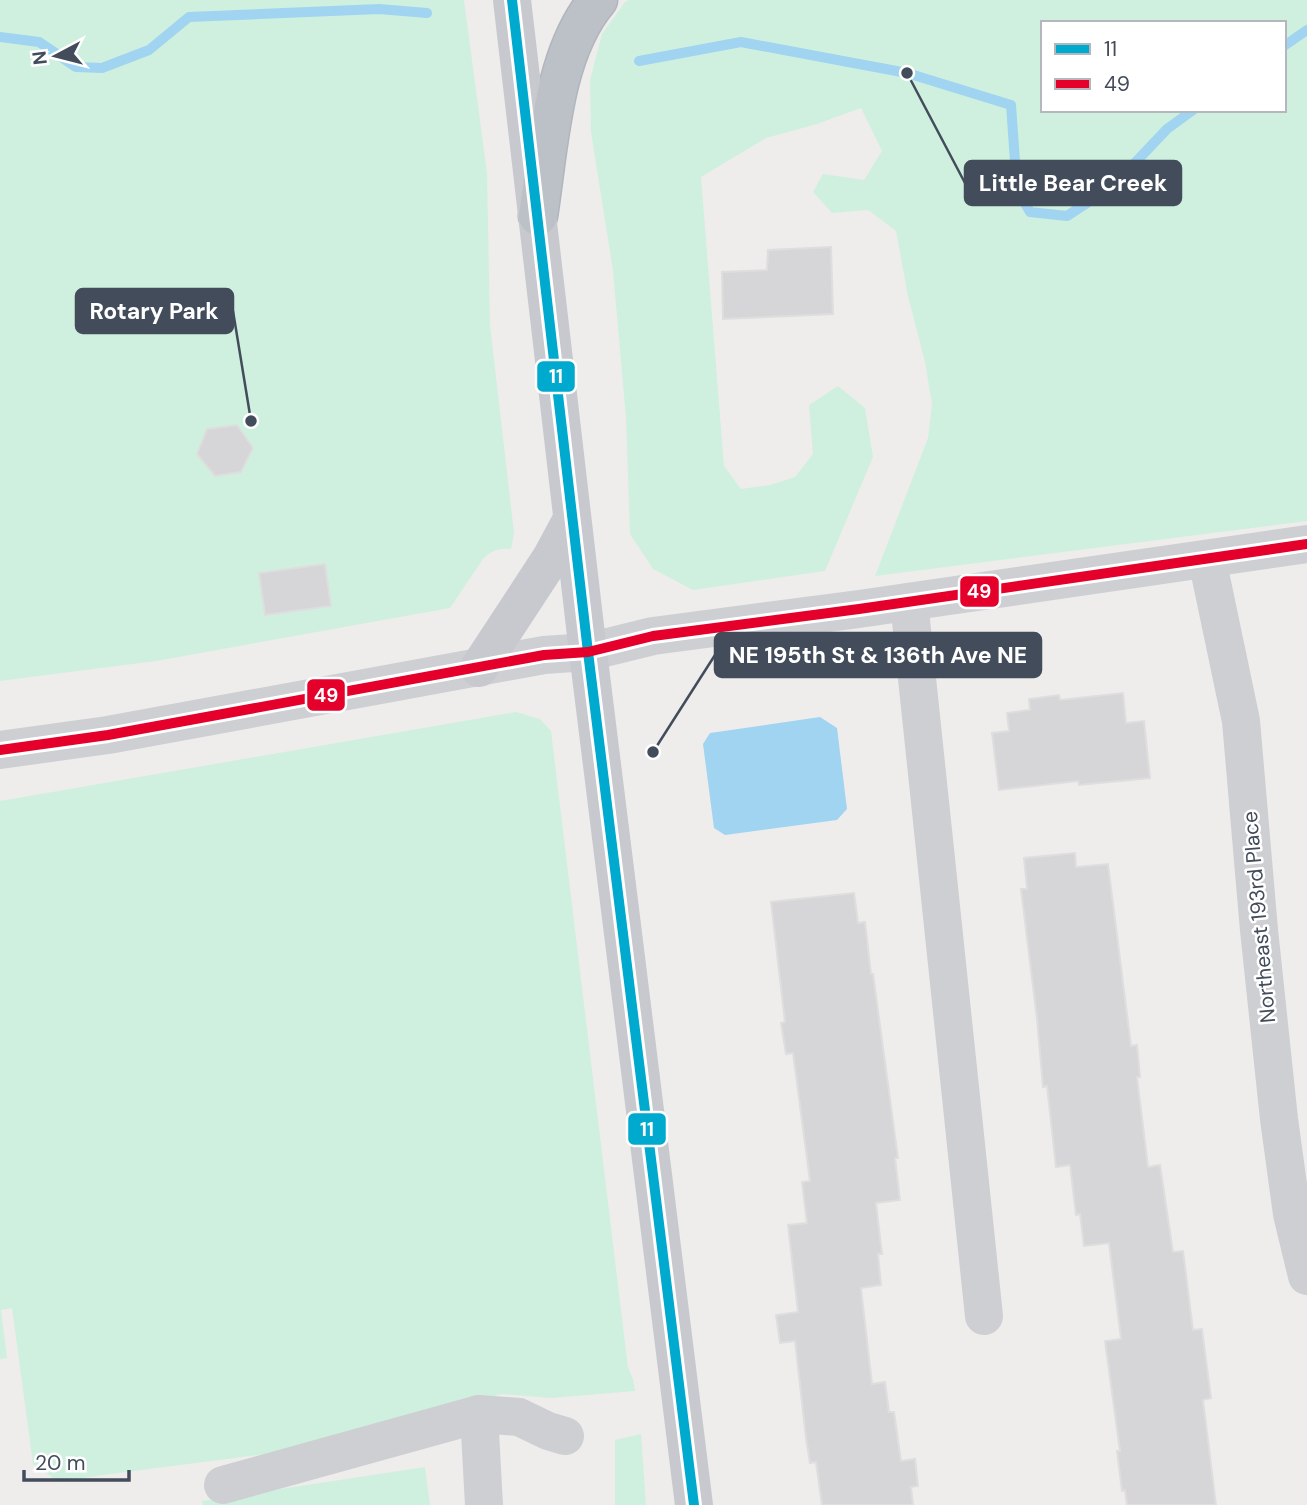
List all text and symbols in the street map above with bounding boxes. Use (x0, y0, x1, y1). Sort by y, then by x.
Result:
north arrow (21, 21, 91, 91)
legend (1041, 21, 1286, 112)
text: 11 (1104, 35, 1117, 63)
text: N (26, 50, 53, 66)
text: 49 (1104, 70, 1130, 98)
callout: Little Bear Creek (965, 161, 1181, 205)
text: Little Bear Creek (979, 168, 1167, 198)
callout: Rotary Park (76, 289, 233, 333)
text: Rotary Park (89, 296, 219, 326)
line badge: 11 (536, 360, 576, 393)
text: 11 (549, 364, 563, 389)
line badge: 49 (959, 575, 1000, 608)
text: 49 (967, 579, 991, 604)
callout: NE 195th St & 136th Ave NE (715, 633, 1041, 677)
text: NE 195th St & 136th Ave NE (729, 640, 1027, 670)
line badge: 49 (306, 678, 346, 712)
text: 49 (314, 683, 338, 708)
street label: Northeast 193rd Place (1236, 810, 1282, 1024)
line badge: 11 (627, 1112, 667, 1146)
text: 11 (640, 1117, 654, 1142)
scale bar (24, 1438, 130, 1482)
text: 20 m (35, 1449, 86, 1477)

